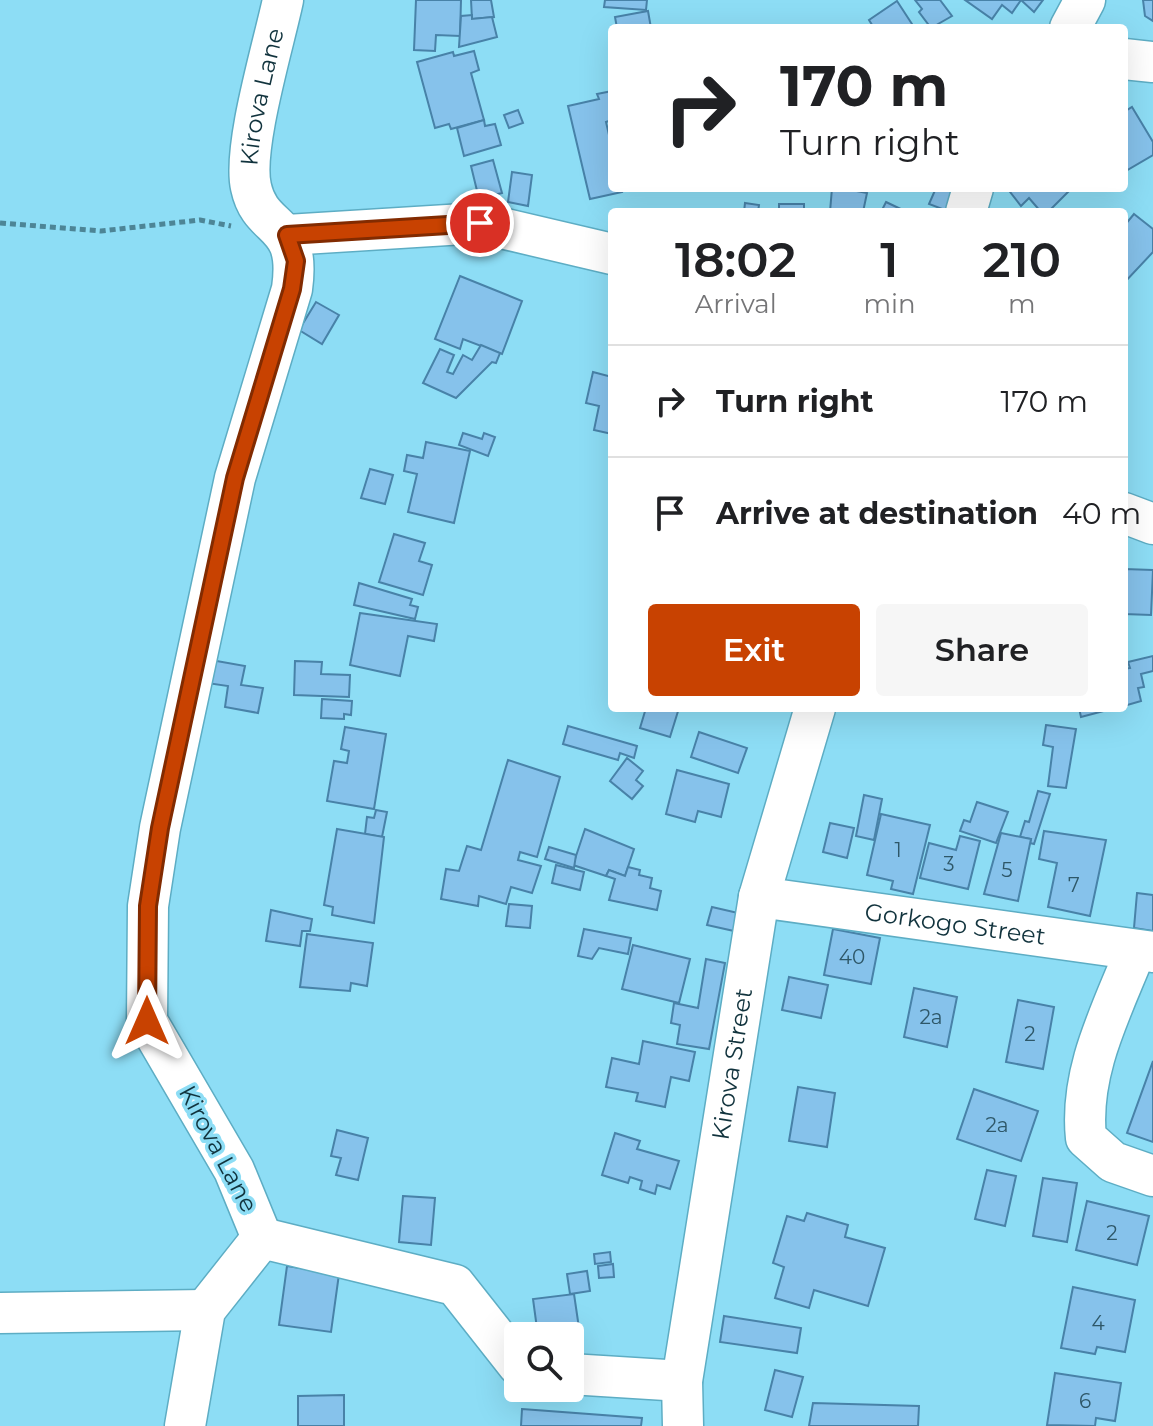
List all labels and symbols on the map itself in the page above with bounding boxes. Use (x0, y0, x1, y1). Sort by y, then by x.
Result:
street label: Kirova Lane (234, 25, 290, 167)
pin (446, 189, 514, 257)
house number: 1 (894, 838, 902, 862)
house number: 3 (943, 852, 955, 876)
house number: 5 (1001, 858, 1013, 882)
house number: 7 (1068, 873, 1080, 897)
street label: Gorkogo Street (863, 897, 1048, 951)
house number: 40 (839, 945, 865, 969)
position arrow (105, 979, 189, 1063)
street label: Kirova Street (706, 986, 758, 1142)
house number: 2а (919, 1005, 943, 1029)
house number: 2 (1024, 1022, 1036, 1046)
street label: Kirova Lane (173, 1080, 264, 1217)
house number: 2а (985, 1113, 1009, 1137)
house number: 2 (1106, 1221, 1118, 1245)
house number: 4 (1091, 1311, 1105, 1335)
house number: 6 (1079, 1389, 1091, 1413)

